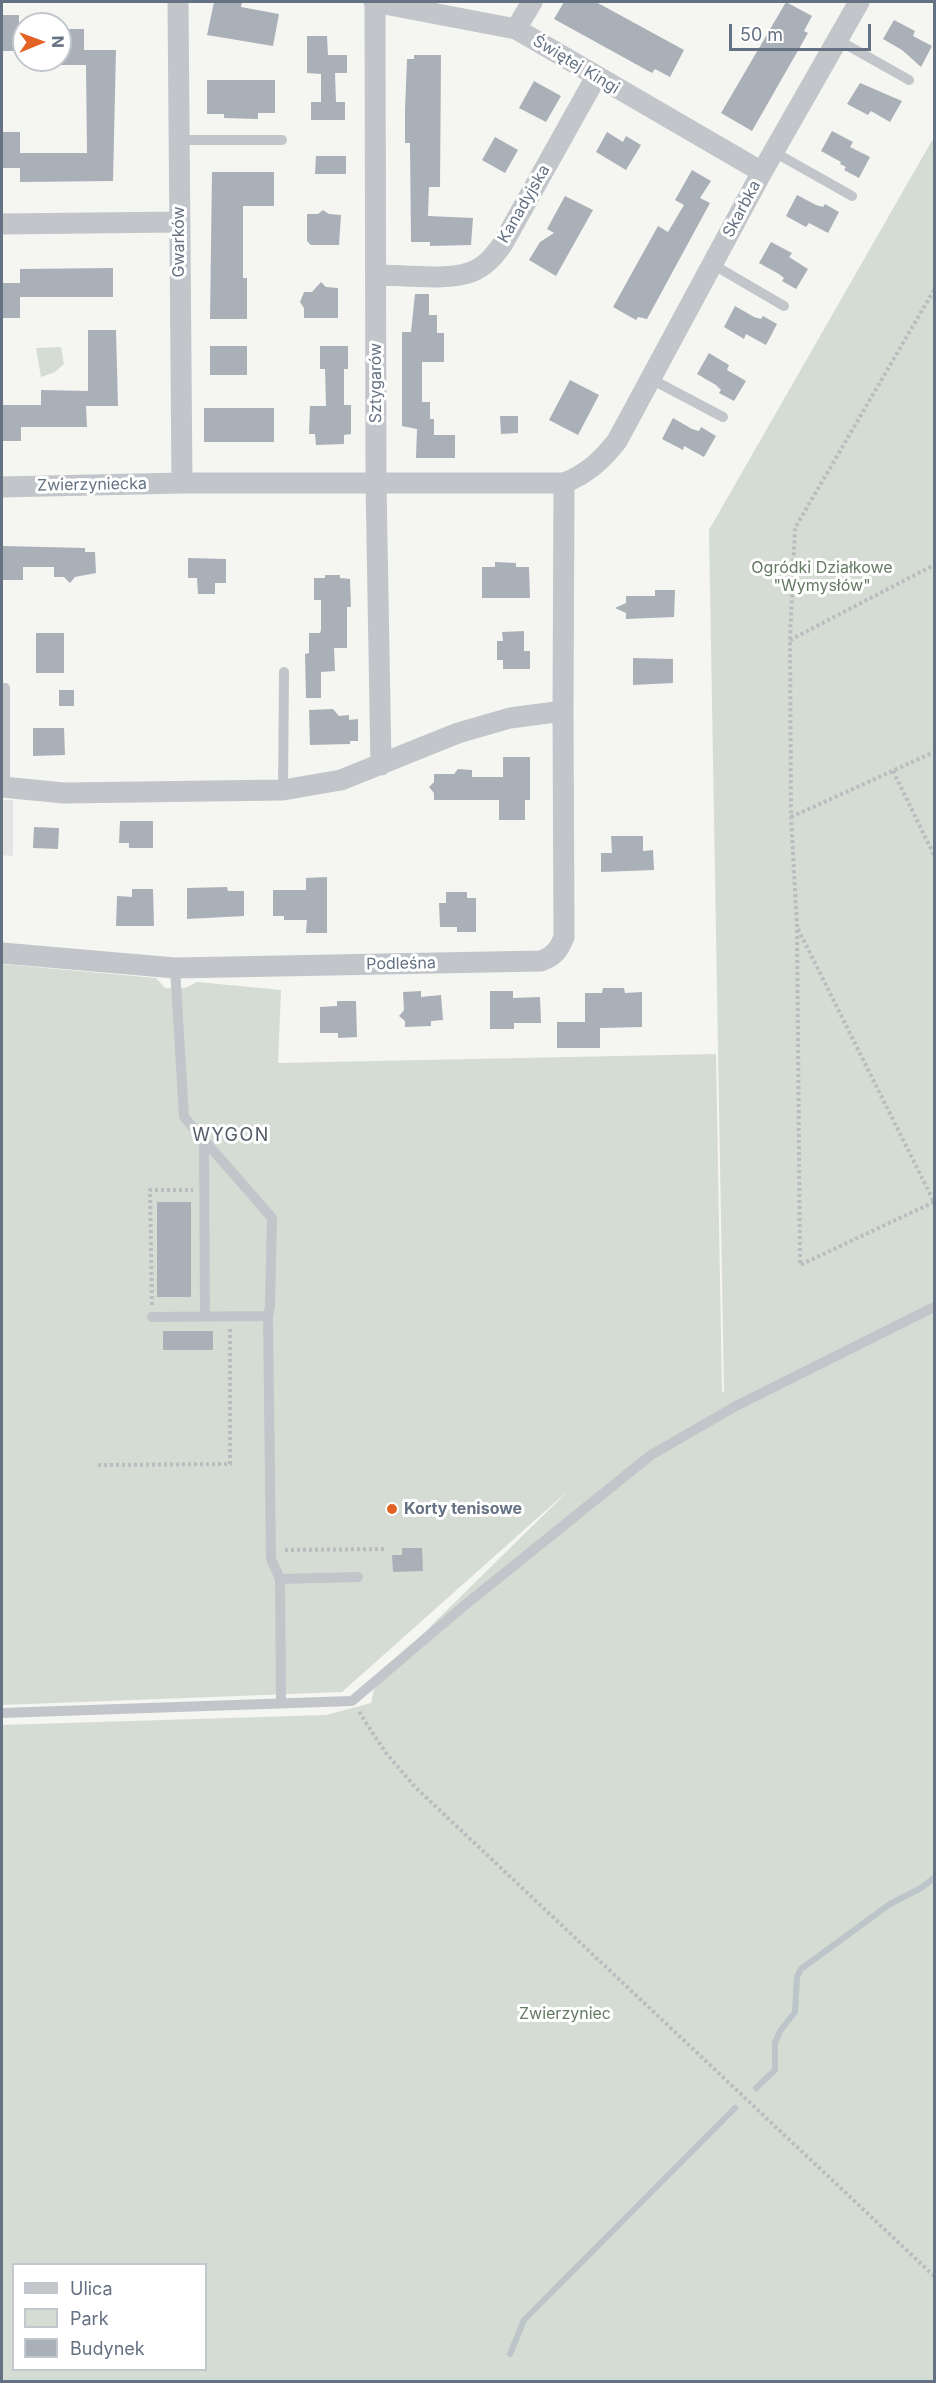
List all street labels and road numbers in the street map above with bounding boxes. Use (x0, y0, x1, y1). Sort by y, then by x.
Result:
street label: Świętej Kingi (529, 32, 623, 98)
street label: Kanadyjska (494, 161, 554, 247)
street label: Skarbka (719, 177, 765, 241)
street label: Gwarków (169, 206, 189, 278)
street label: Sztygarów (366, 343, 386, 423)
street label: Zwierzyniecka (37, 474, 147, 496)
street label: Podleśna (366, 954, 436, 974)

